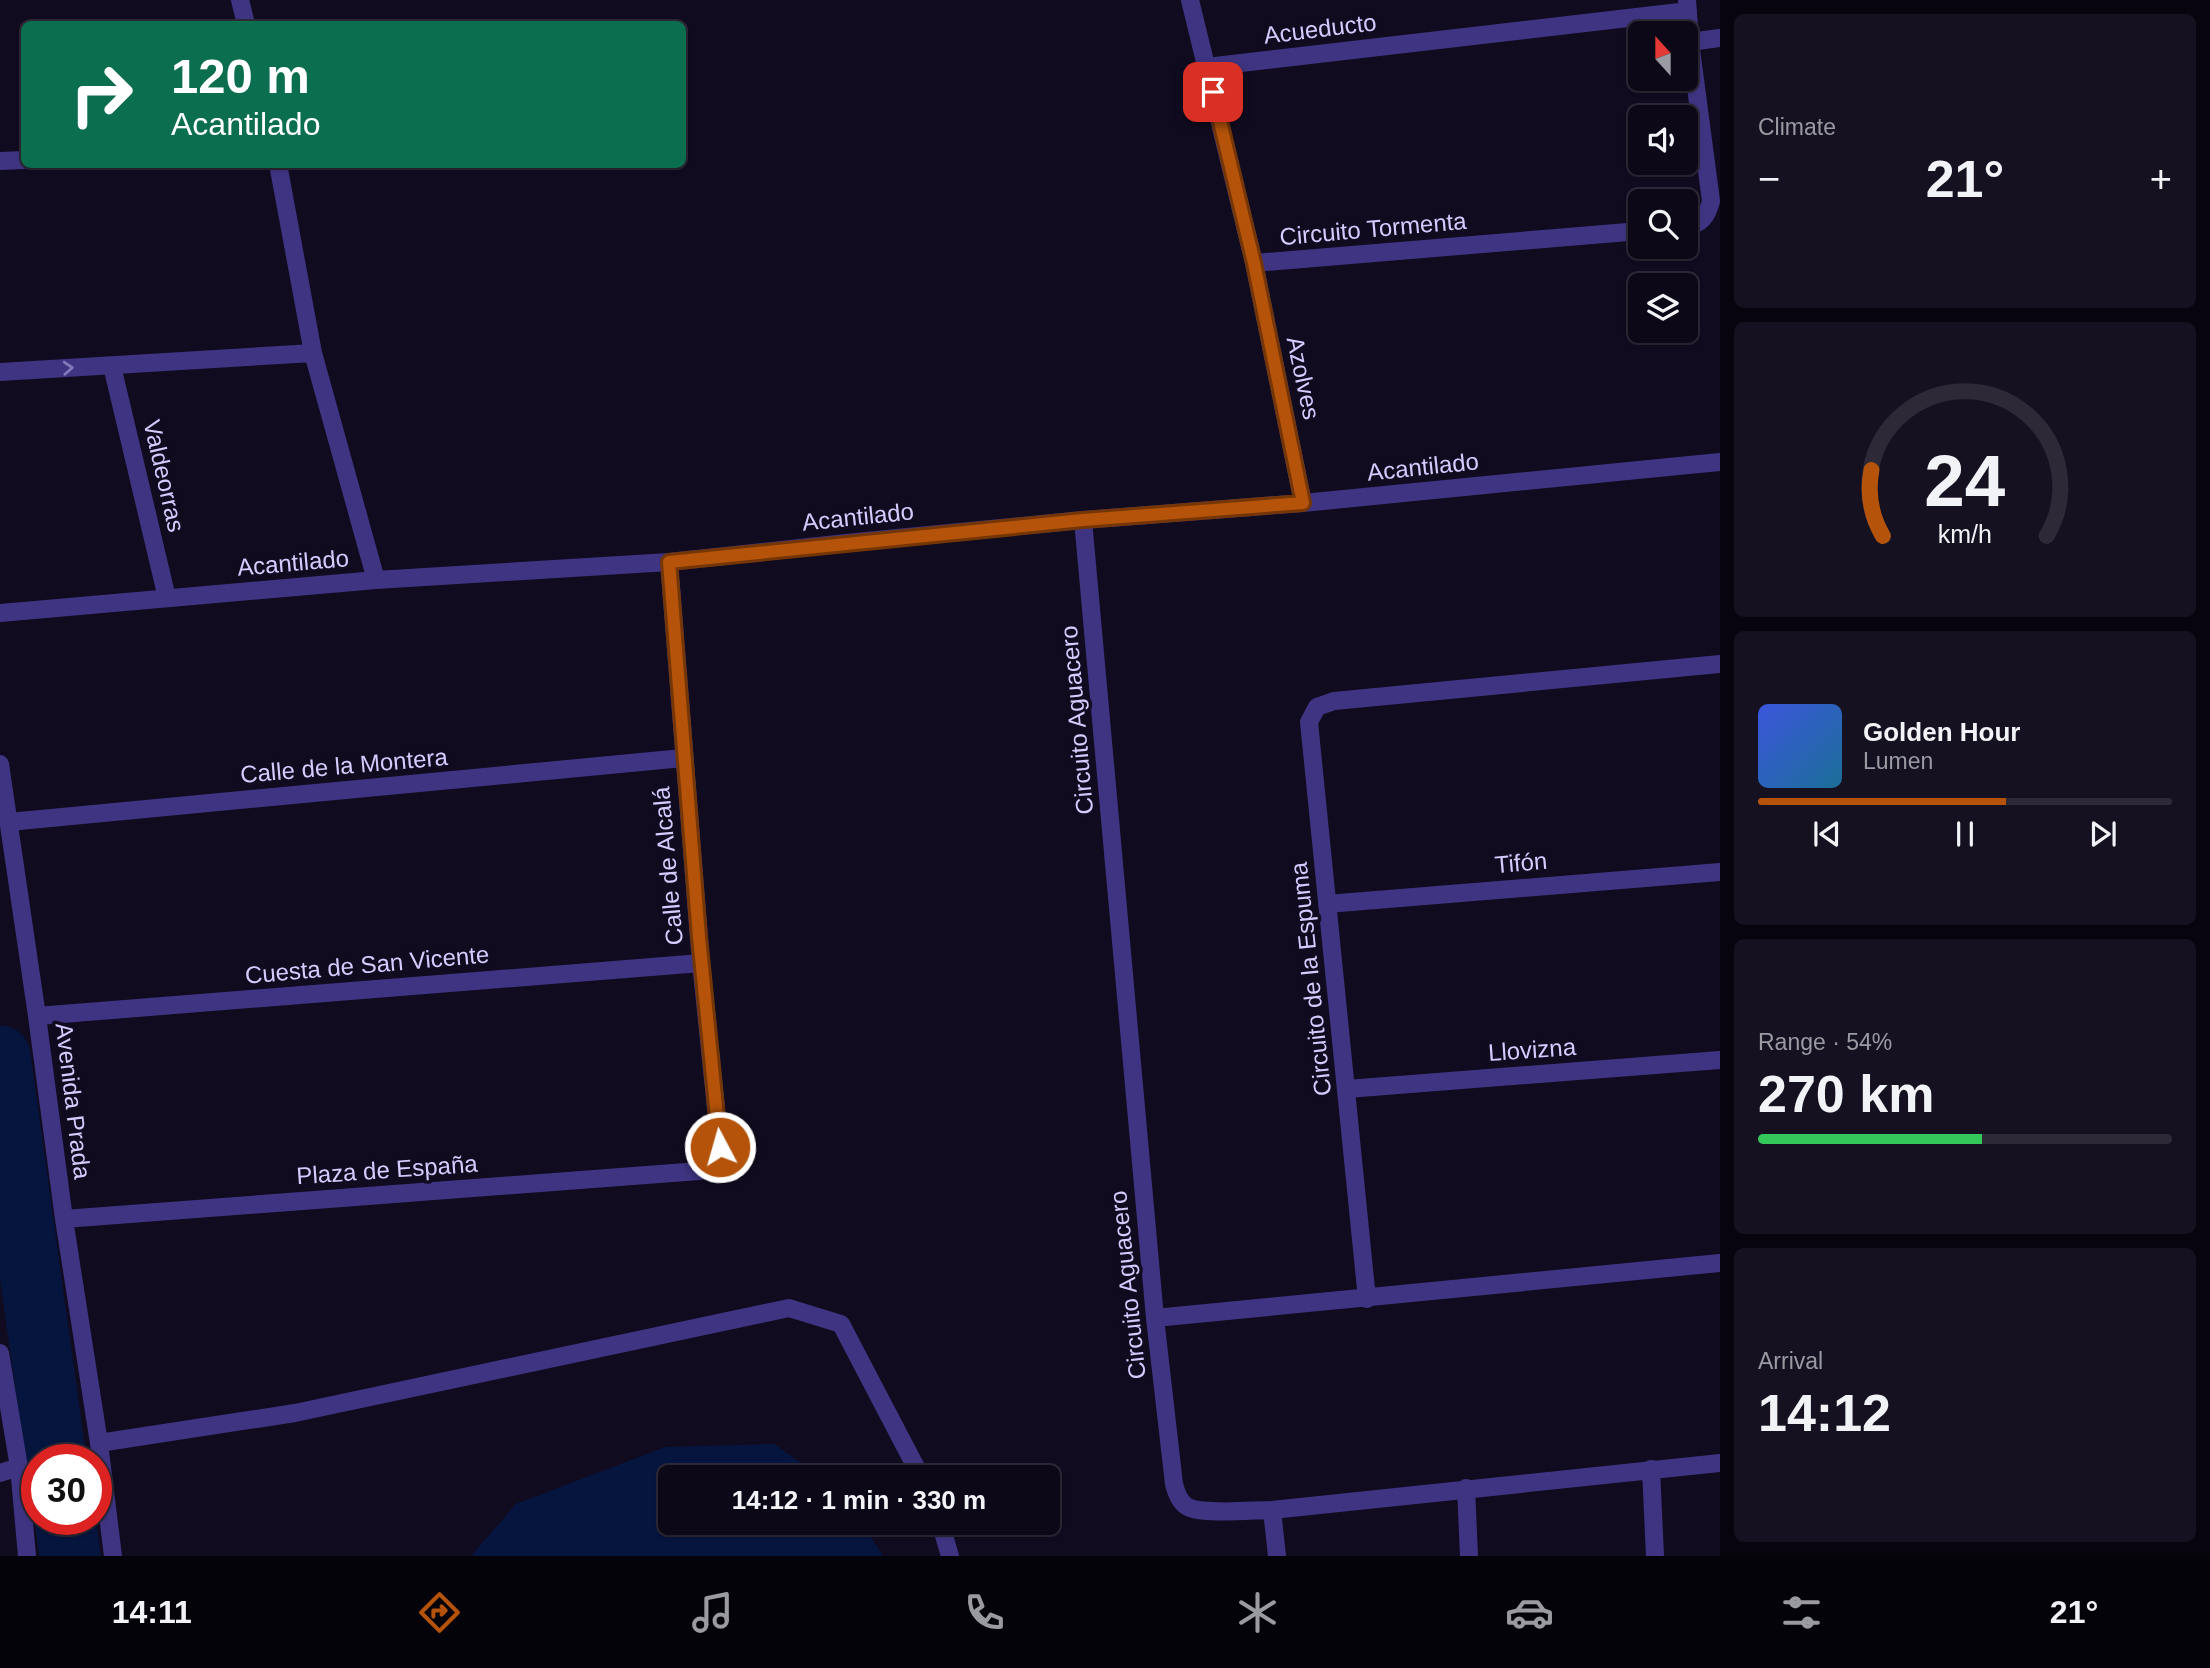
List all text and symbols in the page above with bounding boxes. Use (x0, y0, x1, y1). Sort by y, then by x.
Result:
street label: Acueducto (1262, 8, 1378, 49)
north arrow (1628, 21, 1698, 91)
map controls (1628, 21, 1698, 343)
icon: right (56, 49, 147, 140)
text: 120 m (171, 49, 310, 103)
pin (1183, 62, 1243, 122)
icon: arrive (1194, 73, 1232, 111)
button: sound (1628, 105, 1698, 175)
text: Acantilado (171, 106, 320, 142)
text: Climate (1758, 114, 1836, 140)
text: 21° (1926, 150, 2004, 208)
text: − (1758, 158, 1780, 200)
text: + (2150, 158, 2172, 200)
button: search (1628, 189, 1698, 259)
street label: Circuito Tormenta (1278, 207, 1468, 250)
button: layers (1628, 273, 1698, 343)
street label: Azolves (1282, 334, 1325, 422)
one-way arrow (63, 361, 74, 376)
street label: Valdeorras (138, 417, 190, 535)
text: 24 (1925, 440, 2006, 521)
street label: Acantilado (1366, 447, 1480, 486)
street label: Acantilado (801, 497, 915, 536)
text: km/h (1938, 519, 1992, 547)
street label: Acantilado (236, 544, 350, 581)
street label: Circuito Aguacero (1055, 625, 1098, 816)
text: Golden Hour (1863, 717, 2020, 747)
street label: Calle de la Montera (239, 743, 449, 788)
text: Lumen (1863, 748, 1933, 774)
street label: Calle de Alcalá (647, 785, 688, 946)
icon: previous (1808, 815, 1846, 853)
icon: pause (1946, 815, 1984, 853)
icon: next (2084, 815, 2122, 853)
street label: Tifón (1494, 847, 1548, 878)
street label: Circuito de la Espuma (1285, 860, 1336, 1097)
street label: Cuesta de San Vicente (244, 940, 490, 989)
street label: Avenida Prada (51, 1021, 97, 1181)
text: Range · 54% (1758, 1029, 1892, 1055)
street label: Llovizna (1487, 1033, 1577, 1066)
text: 270 km (1758, 1065, 1934, 1123)
position arrow (683, 1110, 757, 1184)
street label: Plaza de España (296, 1150, 479, 1189)
street label: Circuito Aguacero (1104, 1189, 1151, 1381)
text: Arrival (1758, 1348, 1823, 1374)
text: 14:12 (1758, 1384, 1891, 1442)
speed limit sign: 30 (21, 1444, 112, 1535)
text: 14:12 · 1 min · 330 m (732, 1485, 986, 1515)
icon: directions (415, 1588, 464, 1637)
icon: music (688, 1588, 737, 1637)
icon: phone (960, 1588, 1009, 1637)
icon: climate (1233, 1588, 1282, 1637)
icon: car (1505, 1588, 1554, 1637)
icon: filters (1777, 1588, 1826, 1637)
text: 14:11 (112, 1594, 192, 1630)
text: 21° (2050, 1594, 2098, 1630)

